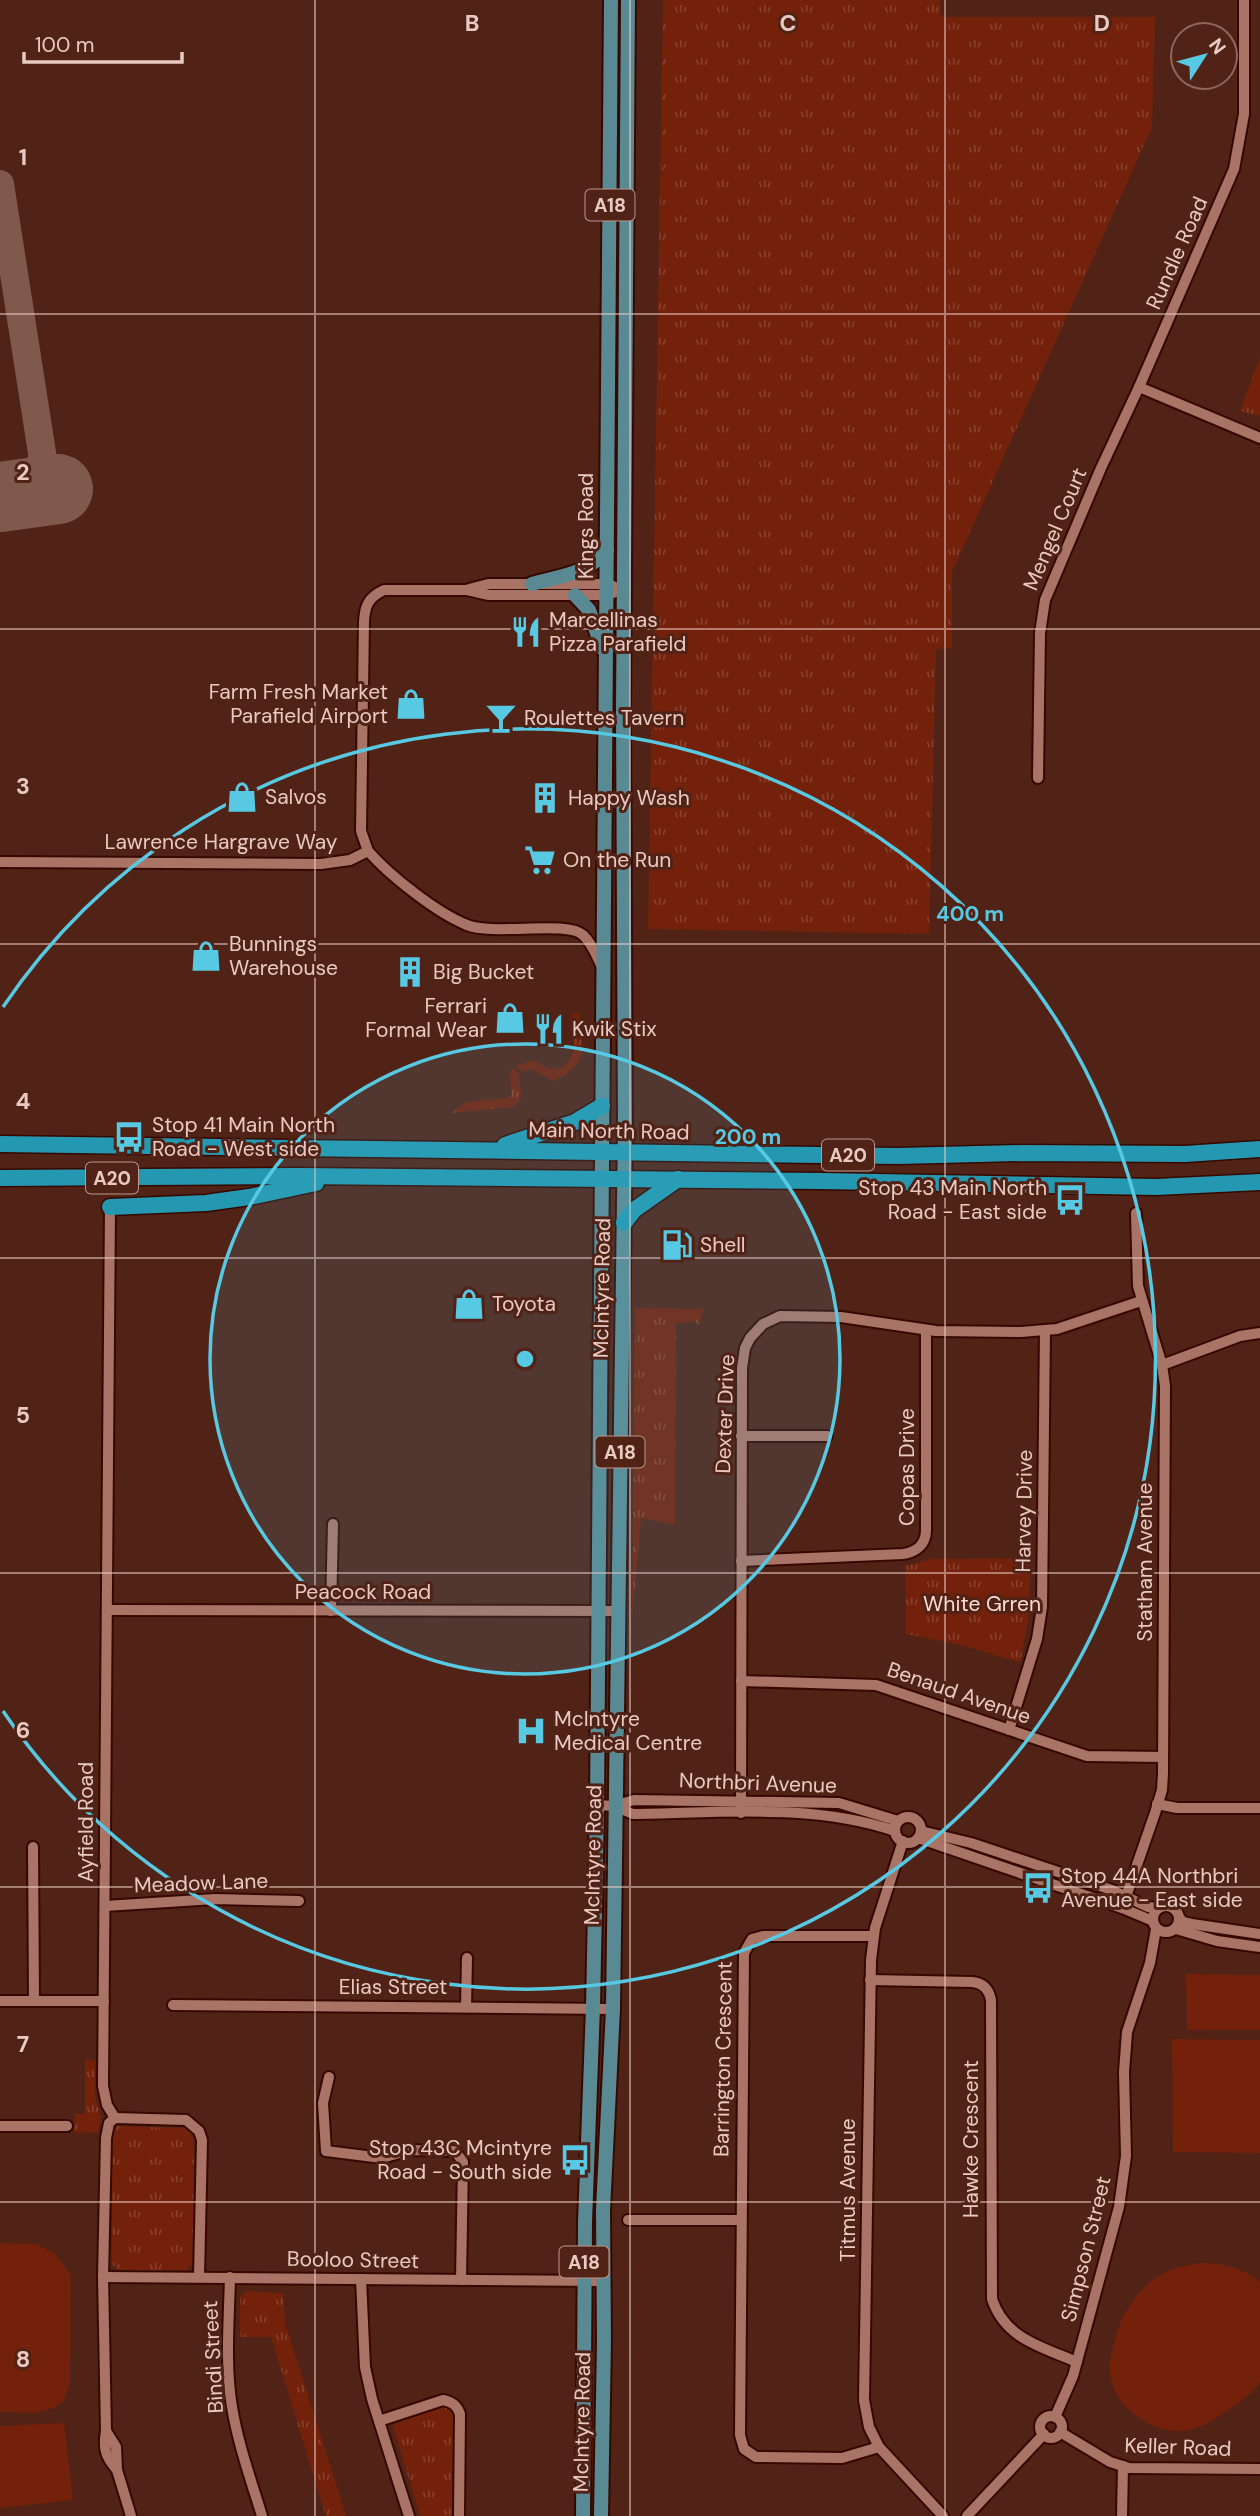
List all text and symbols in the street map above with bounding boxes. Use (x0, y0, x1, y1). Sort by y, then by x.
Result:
text: B (465, 8, 479, 38)
text: C (780, 8, 796, 38)
text: D (1094, 8, 1110, 38)
scale bar (24, 21, 182, 65)
north arrow (1169, 21, 1239, 91)
text: 100 m (35, 31, 95, 59)
text: N (1203, 33, 1232, 59)
text: 1 (19, 142, 27, 172)
road number: A18 (586, 190, 634, 220)
street label: Rundle Road (1140, 192, 1214, 314)
text: 2 (16, 457, 30, 487)
street label: Mengel Court (1017, 463, 1093, 595)
street label: Kings Road (572, 473, 600, 579)
place label: Marcellinas Pizza Parafield (549, 606, 686, 658)
restaurant icon: Marcellinas Pizza Parafield (509, 615, 543, 649)
place label: Farm Fresh Market Parafield Airport (209, 678, 388, 730)
shop icon: Farm Fresh Market Parafield Airport (394, 687, 428, 721)
bar icon: Roulettes Tavern (484, 701, 518, 735)
place label: Roulettes Tavern (524, 704, 684, 732)
text: 3 (16, 771, 30, 801)
shop icon: Salvos (225, 780, 259, 814)
building icon: Happy Wash (528, 781, 562, 815)
place label: Salvos (265, 783, 327, 811)
place label: Happy Wash (568, 784, 690, 812)
street label: Lawrence Hargrave Way (104, 828, 338, 856)
supermarket icon: On the Run (523, 843, 557, 877)
place label: On the Run (563, 846, 671, 874)
text: 400 m (936, 900, 1004, 928)
place label: Bunnings Warehouse (229, 930, 338, 982)
shop icon: Bunnings Warehouse (189, 939, 223, 973)
building icon: Big Bucket (393, 955, 427, 989)
place label: Big Bucket (433, 958, 534, 986)
place label: Ferrari Formal Wear (365, 992, 487, 1044)
shop icon: Ferrari Formal Wear (493, 1001, 527, 1035)
restaurant icon: Kwik Stix (532, 1012, 566, 1046)
place label: Kwik Stix (572, 1015, 657, 1043)
text: 4 (16, 1086, 31, 1116)
place label: Stop 41 Main North Road - West side (152, 1111, 335, 1163)
street label: Main North Road (528, 1116, 690, 1146)
bus stop icon: Stop 41 Main North Road - West side (112, 1120, 146, 1154)
text: 200 m (715, 1123, 781, 1151)
road number: A20 (822, 1140, 874, 1170)
road number: A20 (86, 1162, 138, 1194)
place label: Stop 43 Main North Road - East side (858, 1174, 1047, 1226)
bus stop icon: Stop 43 Main North Road - East side (1053, 1183, 1087, 1217)
street label: McIntyre Road (587, 1218, 617, 1358)
fuel station icon: Shell (660, 1228, 694, 1262)
place label: Shell (700, 1231, 746, 1259)
shop icon: Toyota (452, 1287, 486, 1321)
place label: Toyota (492, 1290, 556, 1318)
centre of rings (513, 1347, 537, 1371)
street label: Dexter Drive (709, 1354, 741, 1474)
text: 5 (16, 1400, 30, 1430)
street label: Copas Drive (893, 1408, 921, 1526)
road number: A18 (596, 1436, 644, 1468)
street label: Harvey Drive (1009, 1449, 1039, 1573)
street label: Statham Avenue (1131, 1482, 1159, 1641)
street label: Peacock Road (295, 1578, 431, 1606)
park label: White Grren (923, 1590, 1041, 1618)
street label: Benaud Avenue (883, 1655, 1035, 1731)
place label: McIntyre Medical Centre (554, 1705, 702, 1757)
hospital icon: McIntyre Medical Centre (514, 1714, 548, 1748)
text: 6 (16, 1715, 30, 1745)
street label: Ayfield Road (72, 1762, 100, 1882)
street label: Northbri Avenue (679, 1766, 837, 1800)
street label: McIntyre Road (578, 1785, 608, 1925)
place label: Stop 44A Northbri Avenue - East side (1061, 1862, 1243, 1914)
street label: Meadow Lane (133, 1867, 269, 1899)
bus stop icon: Stop 44A Northbri Avenue - East side (1021, 1871, 1055, 1905)
street label: Barrington Crescent (707, 1961, 739, 2157)
street label: Elias Street (339, 1973, 447, 2001)
text: 7 (17, 2029, 29, 2059)
street label: Hawke Crescent (957, 2060, 985, 2218)
street label: Titmus Avenue (834, 2118, 862, 2262)
place label: Stop 43C Mcintyre Road - South side (369, 2134, 552, 2186)
bus stop icon: Stop 43C Mcintyre Road - South side (558, 2143, 592, 2177)
street label: Simpson Street (1054, 2173, 1118, 2325)
street label: Booloo Street (287, 2245, 419, 2275)
road number: A18 (560, 2246, 608, 2278)
street label: Bindi Street (196, 2300, 230, 2414)
text: 8 (16, 2344, 30, 2374)
street label: McIntyre Road (567, 2352, 597, 2492)
street label: Keller Road (1124, 2431, 1232, 2463)

